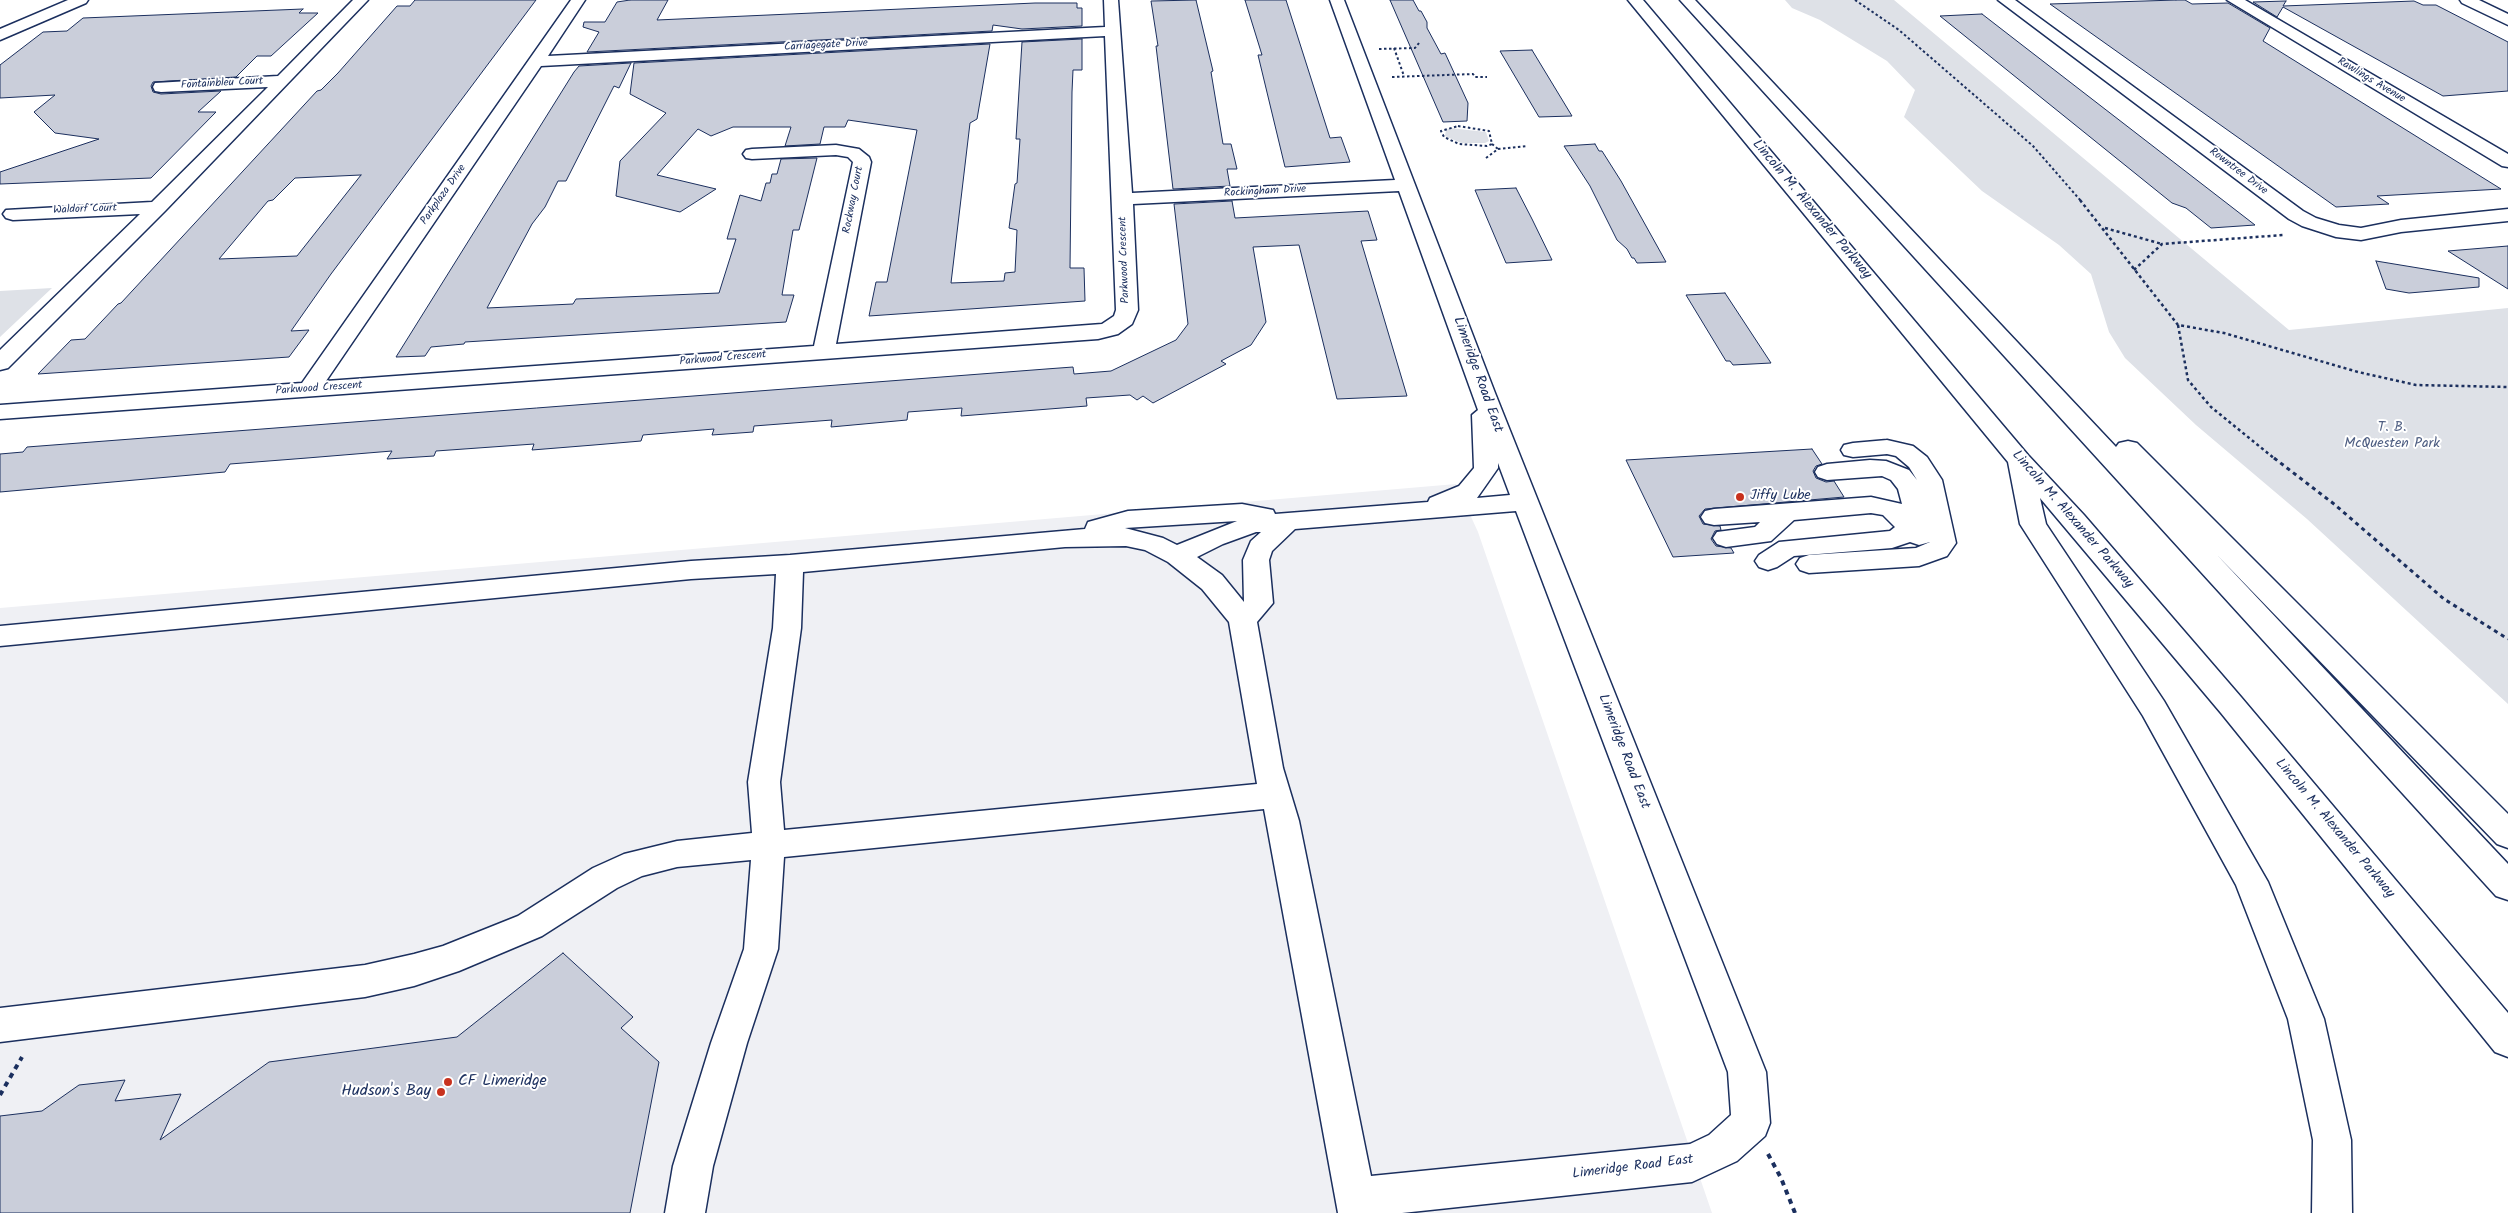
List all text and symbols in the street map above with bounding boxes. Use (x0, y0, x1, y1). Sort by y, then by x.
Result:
street label: Carriagegate Drive (784, 37, 868, 55)
street label: Rawlings Avenue (2335, 56, 2407, 106)
street label: Fontainbleu Court (181, 75, 263, 93)
street label: Lincoln M. Alexander Parkway (1748, 137, 1874, 283)
street label: Rowntree Drive (2206, 146, 2270, 198)
street label: Parkplaza Drive (418, 162, 470, 228)
street label: Rockway Court (841, 165, 867, 235)
street label: Rockingham Drive (1224, 183, 1306, 201)
street label: Waldorf Court (53, 202, 117, 218)
street label: Parkwood Crescent (1117, 216, 1133, 304)
street label: Limeridge Road East (1448, 315, 1506, 435)
street label: Parkwood Crescent (679, 349, 767, 369)
street label: Parkwood Crescent (275, 379, 363, 399)
park label: T. B. McQuesten Park (2344, 421, 2440, 454)
street label: Lincoln M. Alexander Parkway (2008, 448, 2136, 592)
place label: Jiffy Lube (1750, 489, 1811, 505)
marker: Jiffy Lube (1734, 491, 1746, 503)
street label: Limeridge Road East (1593, 692, 1653, 812)
street label: Lincoln M. Alexander Parkway (2271, 756, 2397, 902)
place label: CF Limeridge (458, 1072, 547, 1092)
marker: CF Limeridge (442, 1076, 454, 1088)
place label: Hudson's Bay (341, 1082, 431, 1102)
marker: Hudson's Bay (435, 1086, 447, 1098)
street label: Limeridge Road East (1572, 1152, 1694, 1184)

